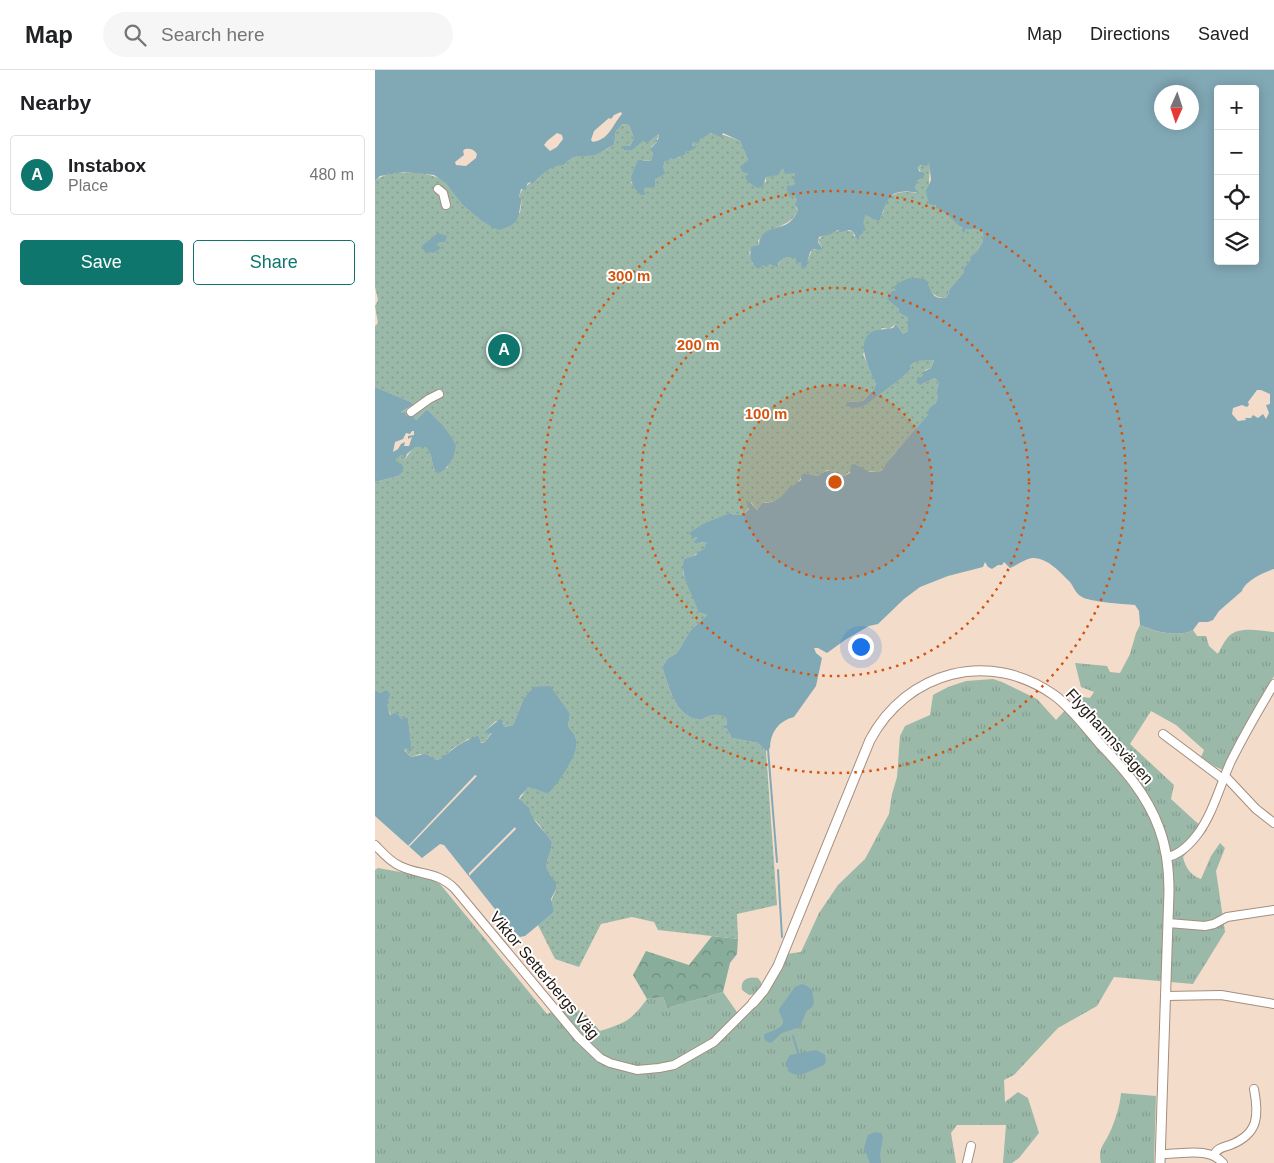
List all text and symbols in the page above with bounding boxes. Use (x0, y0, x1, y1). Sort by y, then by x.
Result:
search box (103, 12, 453, 57)
text: Map (25, 21, 73, 48)
icon: search (121, 21, 149, 49)
text: Search here (161, 24, 265, 45)
text: Map (1027, 24, 1062, 44)
text: Directions (1090, 24, 1170, 44)
text: Saved (1198, 24, 1249, 44)
north arrow (1154, 85, 1199, 130)
map controls (1214, 85, 1259, 265)
button: + (1214, 85, 1259, 130)
text: Nearby (20, 91, 91, 114)
button: − (1214, 130, 1259, 175)
text: Instabox (68, 155, 146, 176)
text: A (31, 166, 43, 183)
text: 480 m (310, 166, 354, 183)
button: locate (1214, 175, 1259, 220)
text: Place (68, 177, 108, 194)
button: layers (1214, 220, 1259, 265)
button: Save (20, 240, 183, 285)
button: Share (193, 240, 355, 285)
text: 300 m (608, 267, 650, 284)
pin: A (488, 331, 520, 369)
text: 200 m (677, 336, 719, 353)
text: 100 m (745, 405, 787, 422)
centre of rings (826, 473, 844, 491)
your location (848, 634, 874, 660)
street label: Flyghamnsvägen (1063, 685, 1157, 787)
street label: Viktor Setterbergs Väg (486, 908, 603, 1042)

